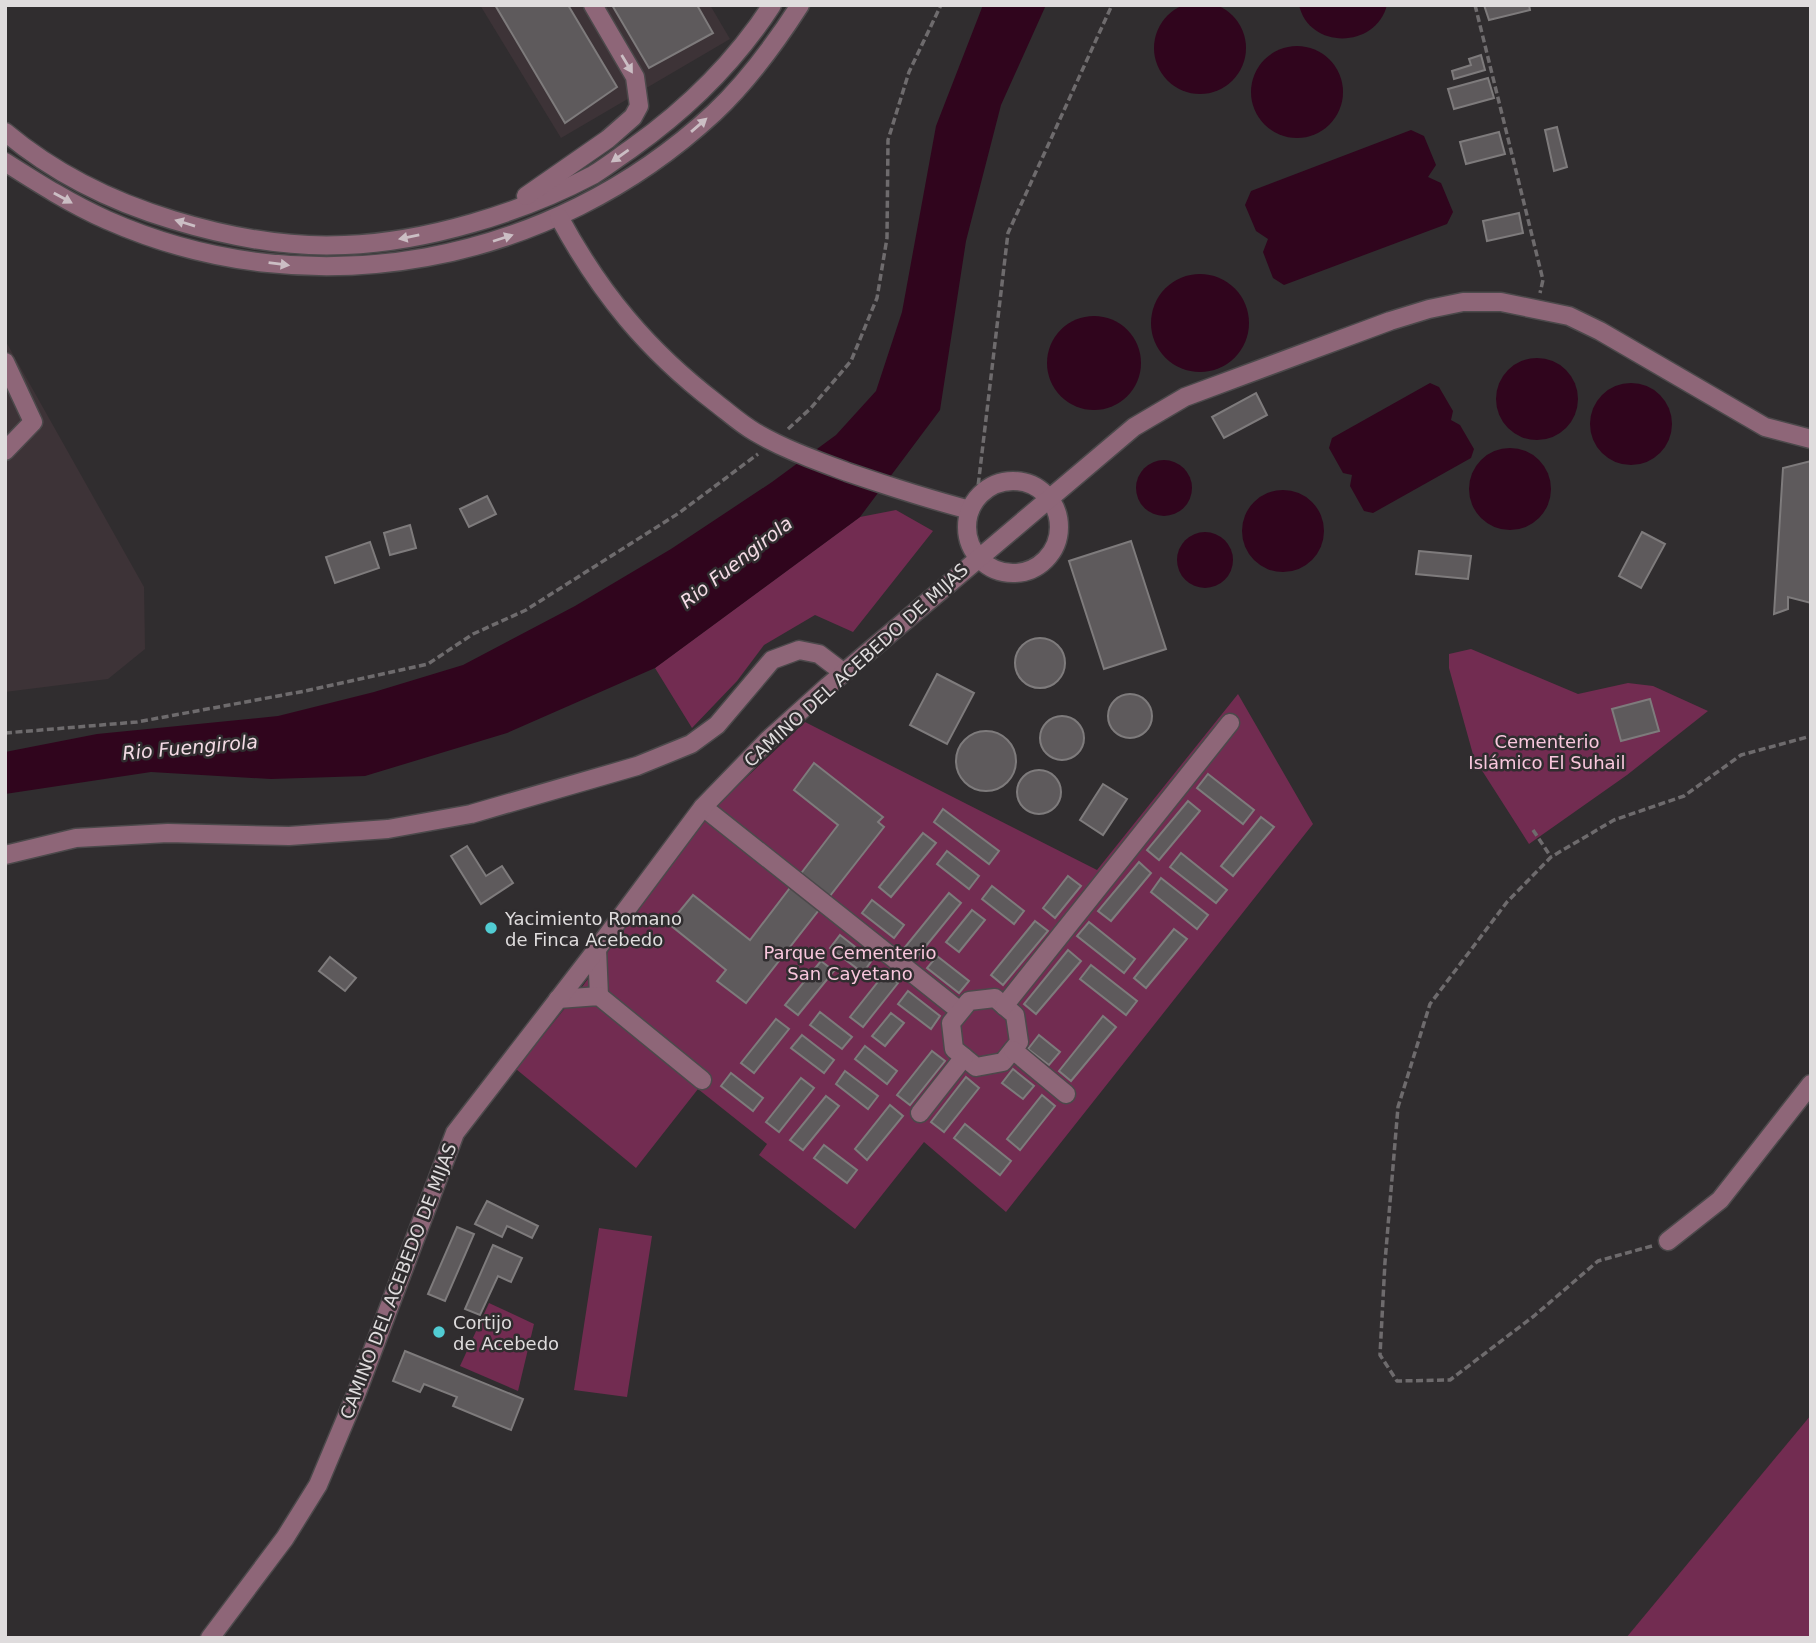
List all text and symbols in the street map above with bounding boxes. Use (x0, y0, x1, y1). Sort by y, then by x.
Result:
one-way arrow (621, 54, 634, 73)
one-way arrow (690, 117, 708, 133)
one-way arrow (611, 149, 629, 163)
one-way arrow (53, 192, 73, 204)
one-way arrow (174, 218, 195, 228)
one-way arrow (398, 231, 420, 242)
one-way arrow (493, 232, 514, 243)
one-way arrow (268, 259, 290, 270)
water label: Rio Fuengirola (676, 512, 796, 612)
street label: CAMINO DEL ACEBEDO DE MIJAS (740, 559, 972, 771)
water label: Rio Fuengirola (121, 730, 259, 764)
park label: Cementerio Islámico El Suhail (1468, 731, 1626, 773)
place label: Yacimiento Romano de Finca Acebedo (504, 908, 682, 950)
marker: Yacimiento Romano de Finca Acebedo (483, 920, 499, 936)
park label: Parque Cementerio San Cayetano (764, 942, 937, 984)
street label: CAMINO DEL ACEBEDO DE MIJAS (336, 1140, 460, 1422)
place label: Cortijo de Acebedo (453, 1312, 559, 1354)
marker: Cortijo de Acebedo (431, 1324, 447, 1340)

